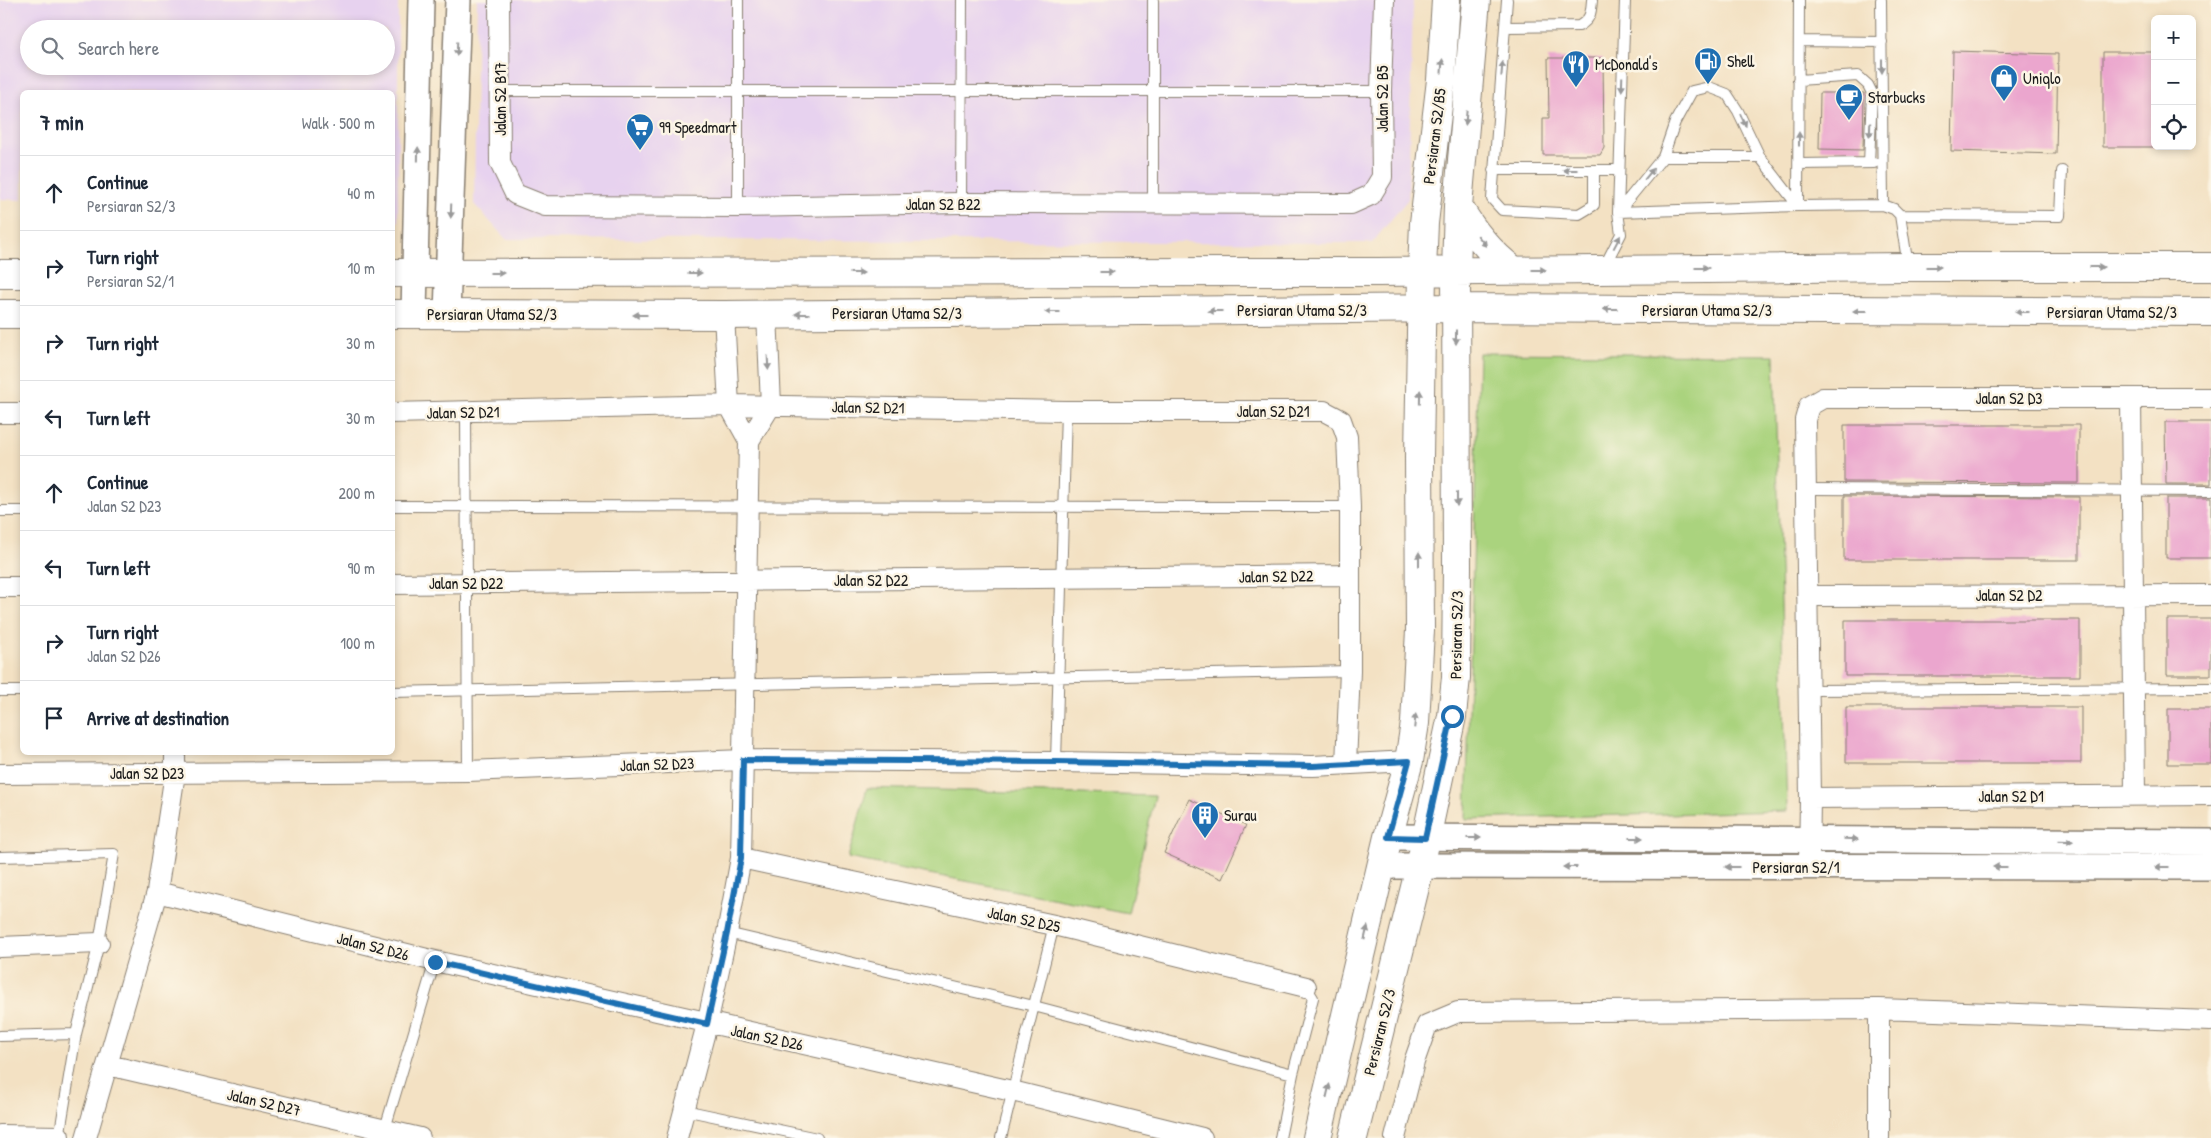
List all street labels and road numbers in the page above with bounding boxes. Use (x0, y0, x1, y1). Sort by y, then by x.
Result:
street label: Jalan S2 B17 (489, 62, 511, 136)
street label: Jalan S2 B5 (1371, 65, 1393, 133)
street label: Persiaran S2/B5 (1417, 87, 1451, 185)
street label: Jalan S2 B22 (905, 193, 981, 215)
street label: Persiaran Utama S2/3 (1237, 299, 1367, 321)
street label: Persiaran Utama S2/3 (1642, 299, 1772, 321)
street label: Persiaran Utama S2/3 (2047, 301, 2177, 323)
street label: Persiaran Utama S2/3 (832, 302, 962, 324)
street label: Persiaran Utama S2/3 (427, 303, 557, 325)
street label: Jalan S2 D3 (1976, 387, 2042, 409)
street label: Jalan S2 D21 (831, 395, 905, 419)
street label: Jalan S2 D21 (426, 400, 500, 424)
street label: Jalan S2 D21 (1236, 400, 1310, 422)
street label: Jalan S2 D22 (1238, 564, 1314, 588)
street label: Jalan S2 D22 (834, 569, 909, 591)
street label: Jalan S2 D22 (429, 572, 504, 594)
street label: Jalan S2 D2 (1975, 584, 2043, 606)
street label: Persiaran S2/3 (1444, 591, 1468, 679)
street label: Jalan S2 D23 (619, 752, 695, 776)
street label: Jalan S2 D23 (110, 762, 184, 784)
street label: Jalan S2 D1 (1978, 785, 2044, 807)
street label: Persiaran S2/1 (1753, 856, 1840, 878)
street label: Jalan S2 D25 (986, 901, 1063, 937)
street label: Jalan S2 D26 (335, 926, 411, 966)
street label: Persiaran S2/3 (1358, 986, 1400, 1078)
street label: Jalan S2 D26 (729, 1019, 805, 1055)
street label: Jalan S2 D27 (225, 1083, 303, 1121)

